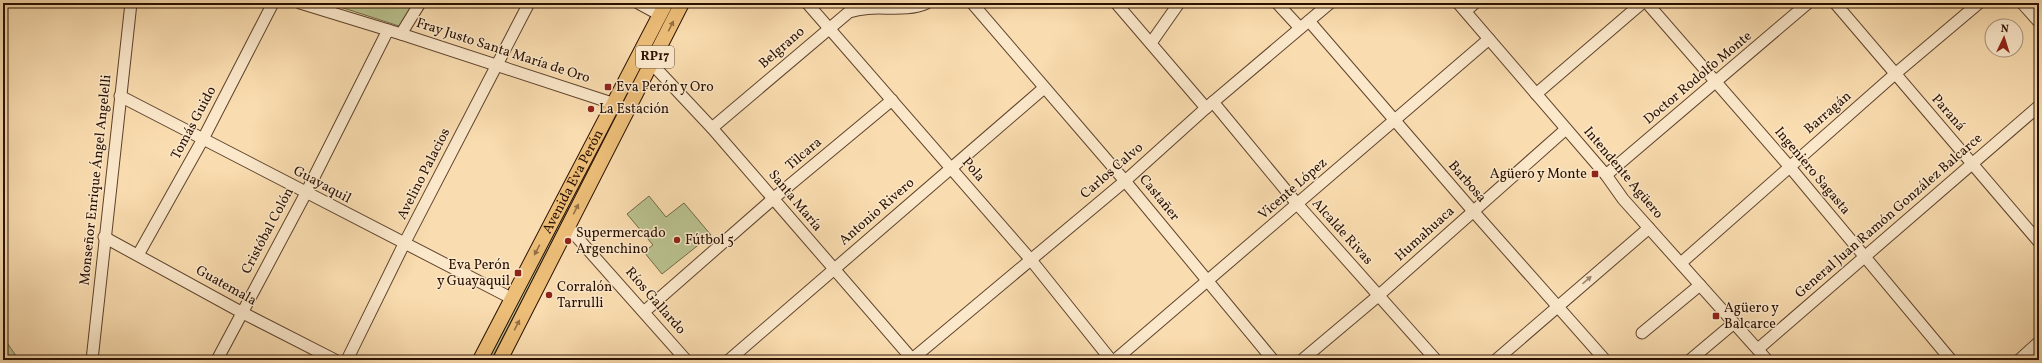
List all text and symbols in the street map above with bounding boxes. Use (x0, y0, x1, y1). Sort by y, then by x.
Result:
street label: Fray Justo Santa María de Oro (414, 14, 592, 88)
north arrow (1984, 18, 2024, 58)
one-way arrow (668, 20, 674, 31)
text: N (2000, 22, 2009, 37)
street label: Belgrano (755, 23, 809, 73)
street label: Doctor Rodolfo Monte (1640, 27, 1756, 129)
road number: RP17 (636, 46, 674, 68)
street label: Monseñor Enrique Ángel Angelelli (75, 74, 117, 286)
place label: Eva Perón y Oro (616, 78, 714, 97)
marker: Eva Perón y Oro (603, 82, 613, 92)
street label: Tomás Guido (167, 83, 221, 163)
street label: Barragán (1800, 87, 1856, 139)
street label: Paraná (1927, 90, 1969, 136)
place label: La Estación (599, 100, 669, 119)
marker: La Estación (586, 104, 596, 114)
street label: Intendente Agüero (1579, 123, 1667, 223)
street label: Ingeniero Sagasta (1770, 123, 1854, 219)
street label: Avelino Palacios (393, 125, 455, 223)
street label: Avenida Eva Perón (538, 126, 608, 237)
street label: General Juan Ramón González Balcarce (1791, 129, 1987, 303)
street label: Tilcara (782, 133, 826, 175)
street label: Carlos Calvo (1077, 138, 1147, 204)
street label: Pola (957, 154, 989, 186)
street label: Vicente López (1254, 154, 1332, 224)
street label: Barbosa (1444, 157, 1490, 207)
street label: Guayaquil (290, 162, 354, 208)
place label: Agüero y Monte (1490, 165, 1587, 184)
street label: Santa María (764, 166, 826, 236)
marker: Agüero y Monte (1590, 169, 1600, 179)
street label: Castañer (1134, 171, 1184, 225)
street label: Antonio Rivero (835, 174, 919, 250)
street label: Cristóbal Colón (237, 184, 299, 278)
street label: Alcalde Rivas (1307, 195, 1377, 269)
street label: Humahuaca (1391, 202, 1459, 266)
one-way arrow (573, 203, 579, 215)
place label: Supermercado Argenchino (576, 224, 666, 259)
place label: Fútbol 5 (685, 231, 734, 250)
marker: Fútbol 5 (672, 235, 682, 245)
marker: Supermercado Argenchino (563, 236, 573, 246)
one-way arrow (534, 244, 541, 255)
place label: Eva Perón y Guayaquil (437, 256, 510, 291)
street label: Guatemala (192, 261, 260, 311)
street label: Ríos Gallardo (620, 263, 690, 339)
marker: Eva Perón y Guayaquil (513, 268, 523, 278)
one-way arrow (1582, 276, 1593, 285)
place label: Corralón Tarrulli (557, 278, 612, 313)
marker: Corralón Tarrulli (544, 290, 554, 300)
place label: Agüero y Balcarce (1724, 299, 1779, 334)
marker: Agüero y Balcarce (1711, 311, 1721, 321)
one-way arrow (514, 320, 521, 331)

